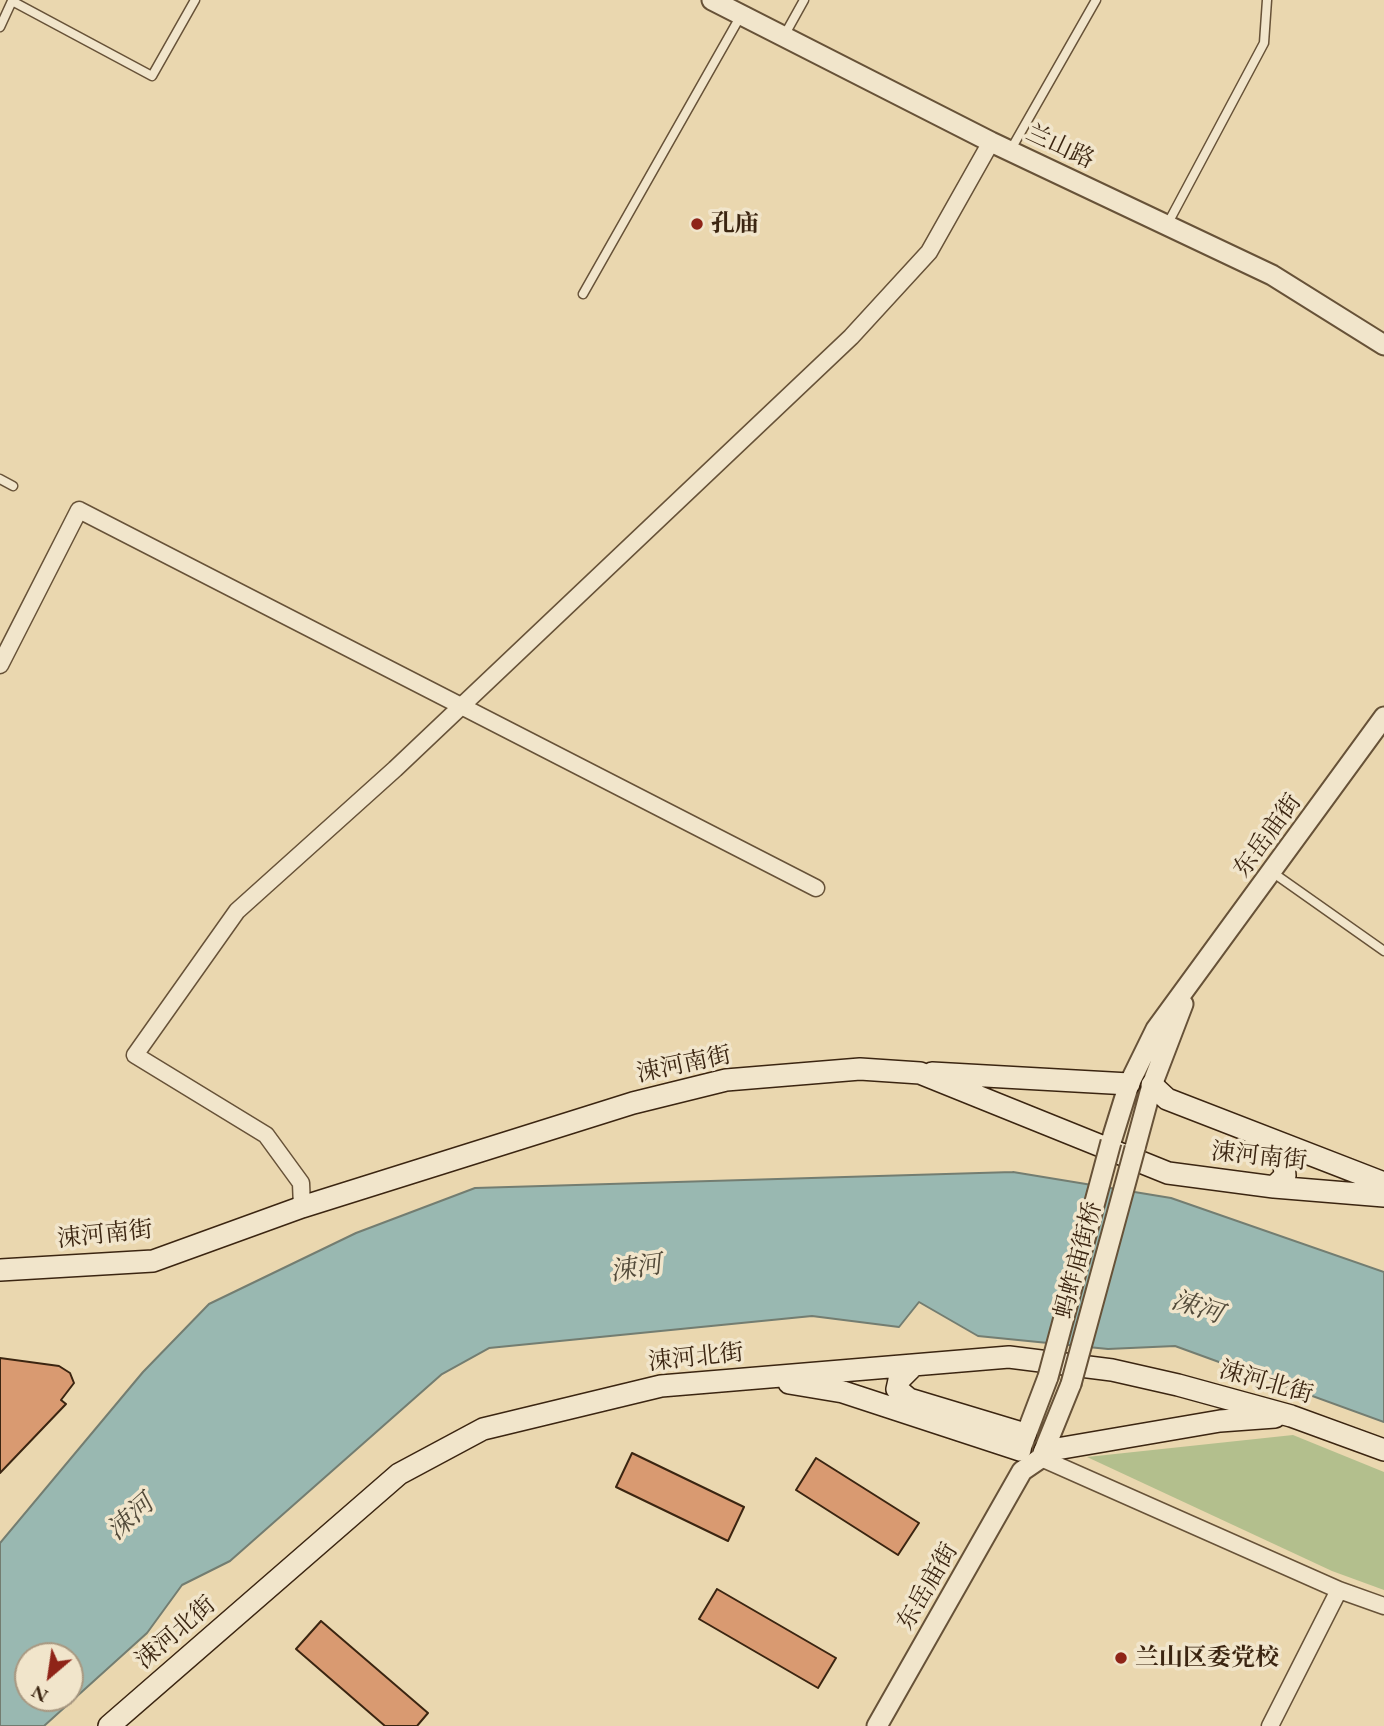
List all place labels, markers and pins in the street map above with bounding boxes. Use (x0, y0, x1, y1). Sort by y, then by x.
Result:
place label: 孔庙 (711, 210, 759, 238)
marker: 孔庙 (689, 216, 705, 232)
place label: 兰山区委党校 (1135, 1644, 1279, 1672)
marker: 兰山区委党校 (1113, 1650, 1129, 1666)

